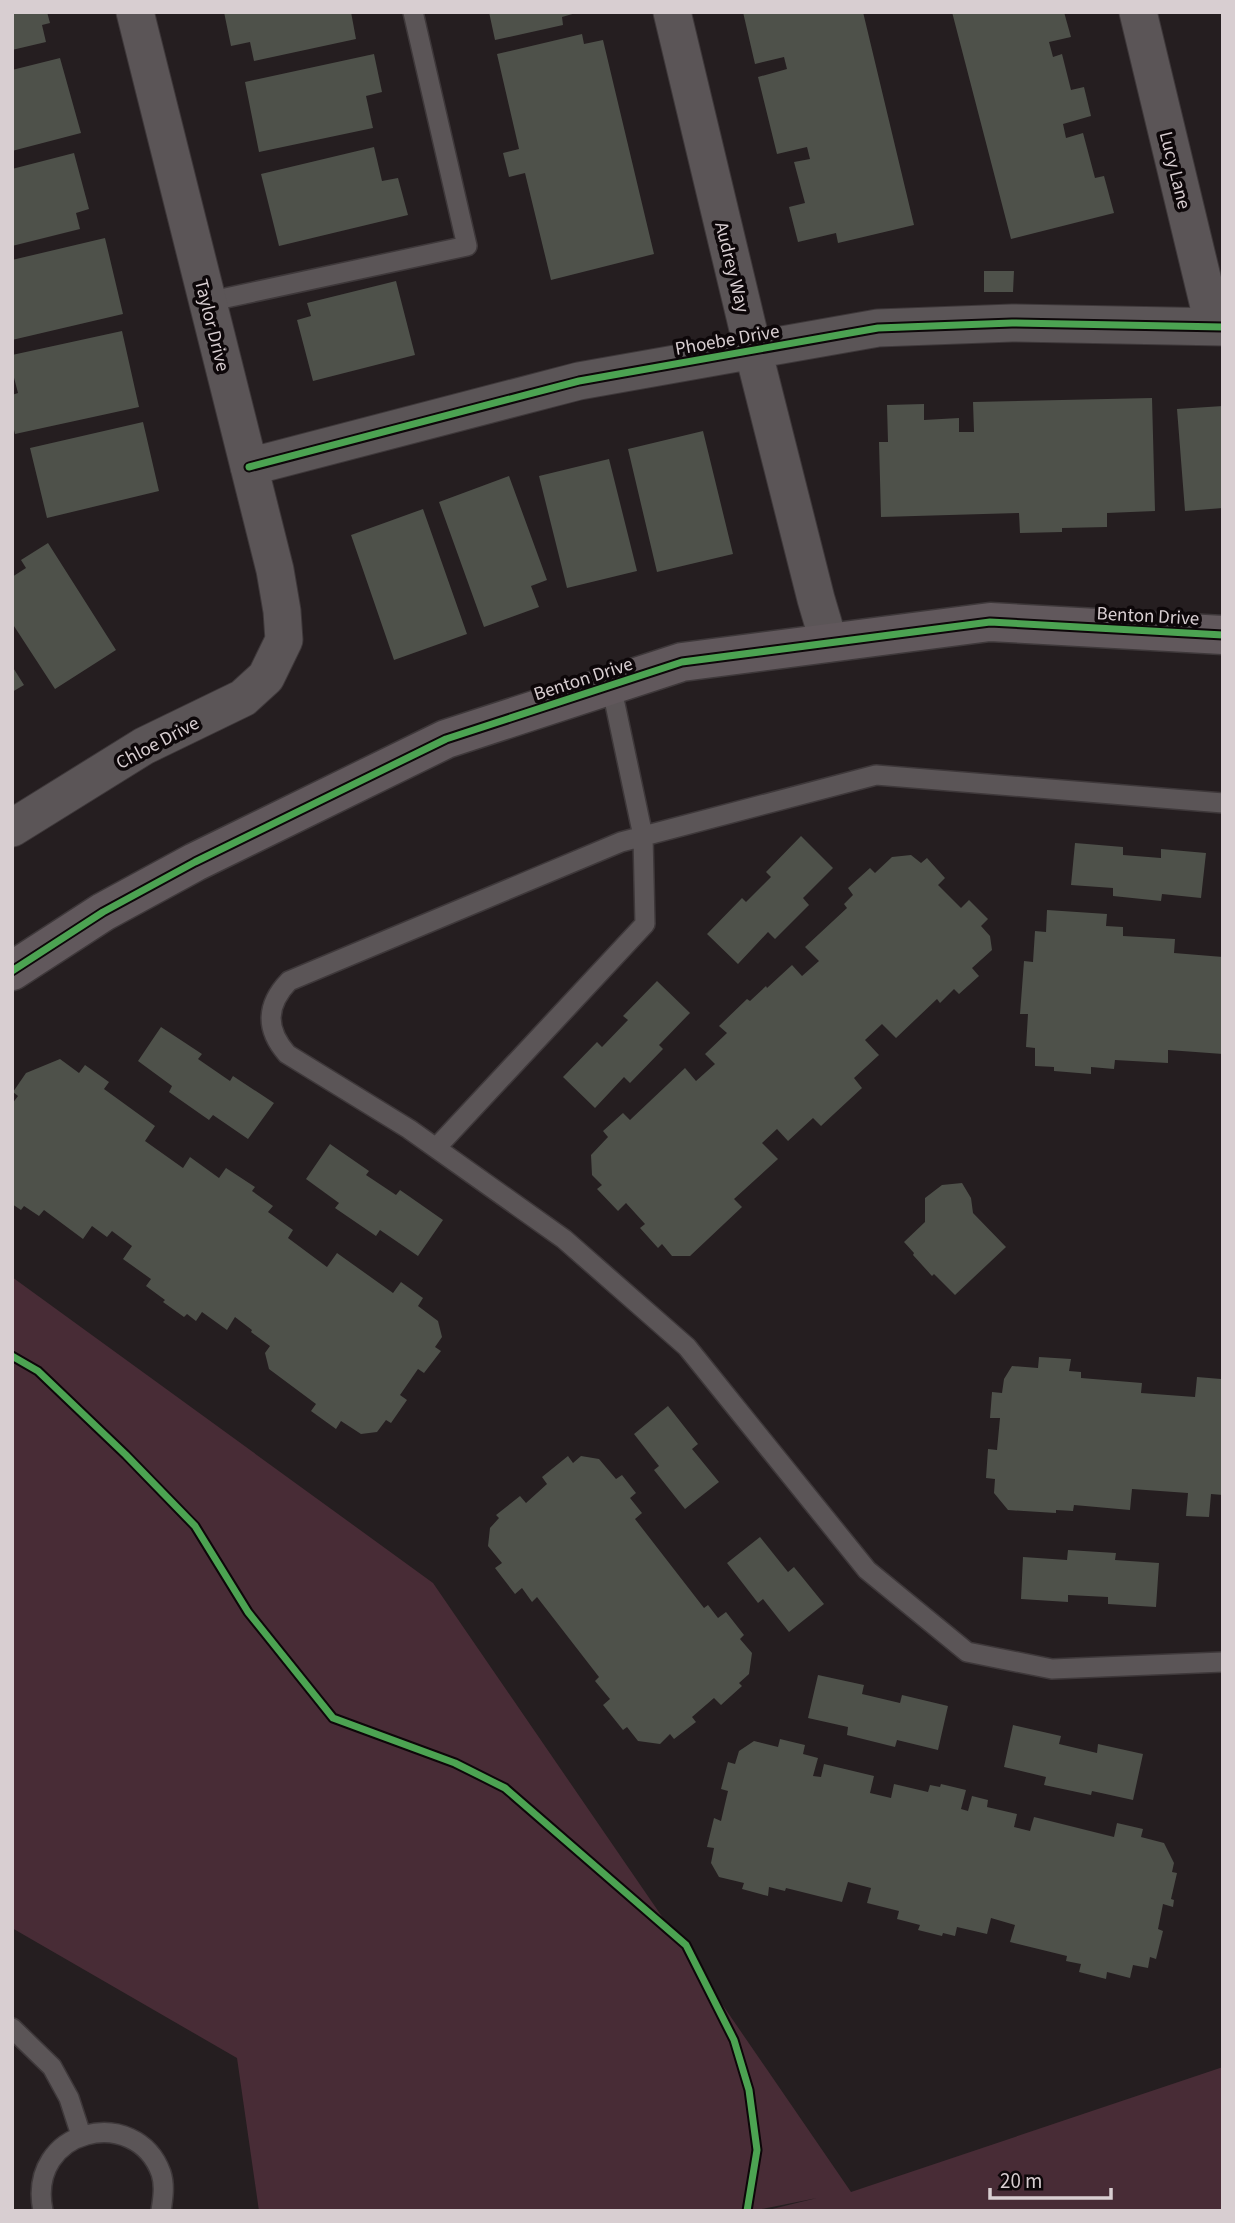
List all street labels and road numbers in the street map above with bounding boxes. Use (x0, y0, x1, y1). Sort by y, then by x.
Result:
street label: Lucy Lane (1152, 129, 1197, 212)
street label: Audrey Way (707, 219, 756, 316)
street label: Taylor Drive (187, 277, 236, 374)
street label: Phoebe Drive (673, 318, 782, 363)
street label: Benton Drive (1096, 600, 1200, 633)
street label: Benton Drive (530, 651, 637, 708)
street label: Chloe Drive (111, 710, 204, 777)

